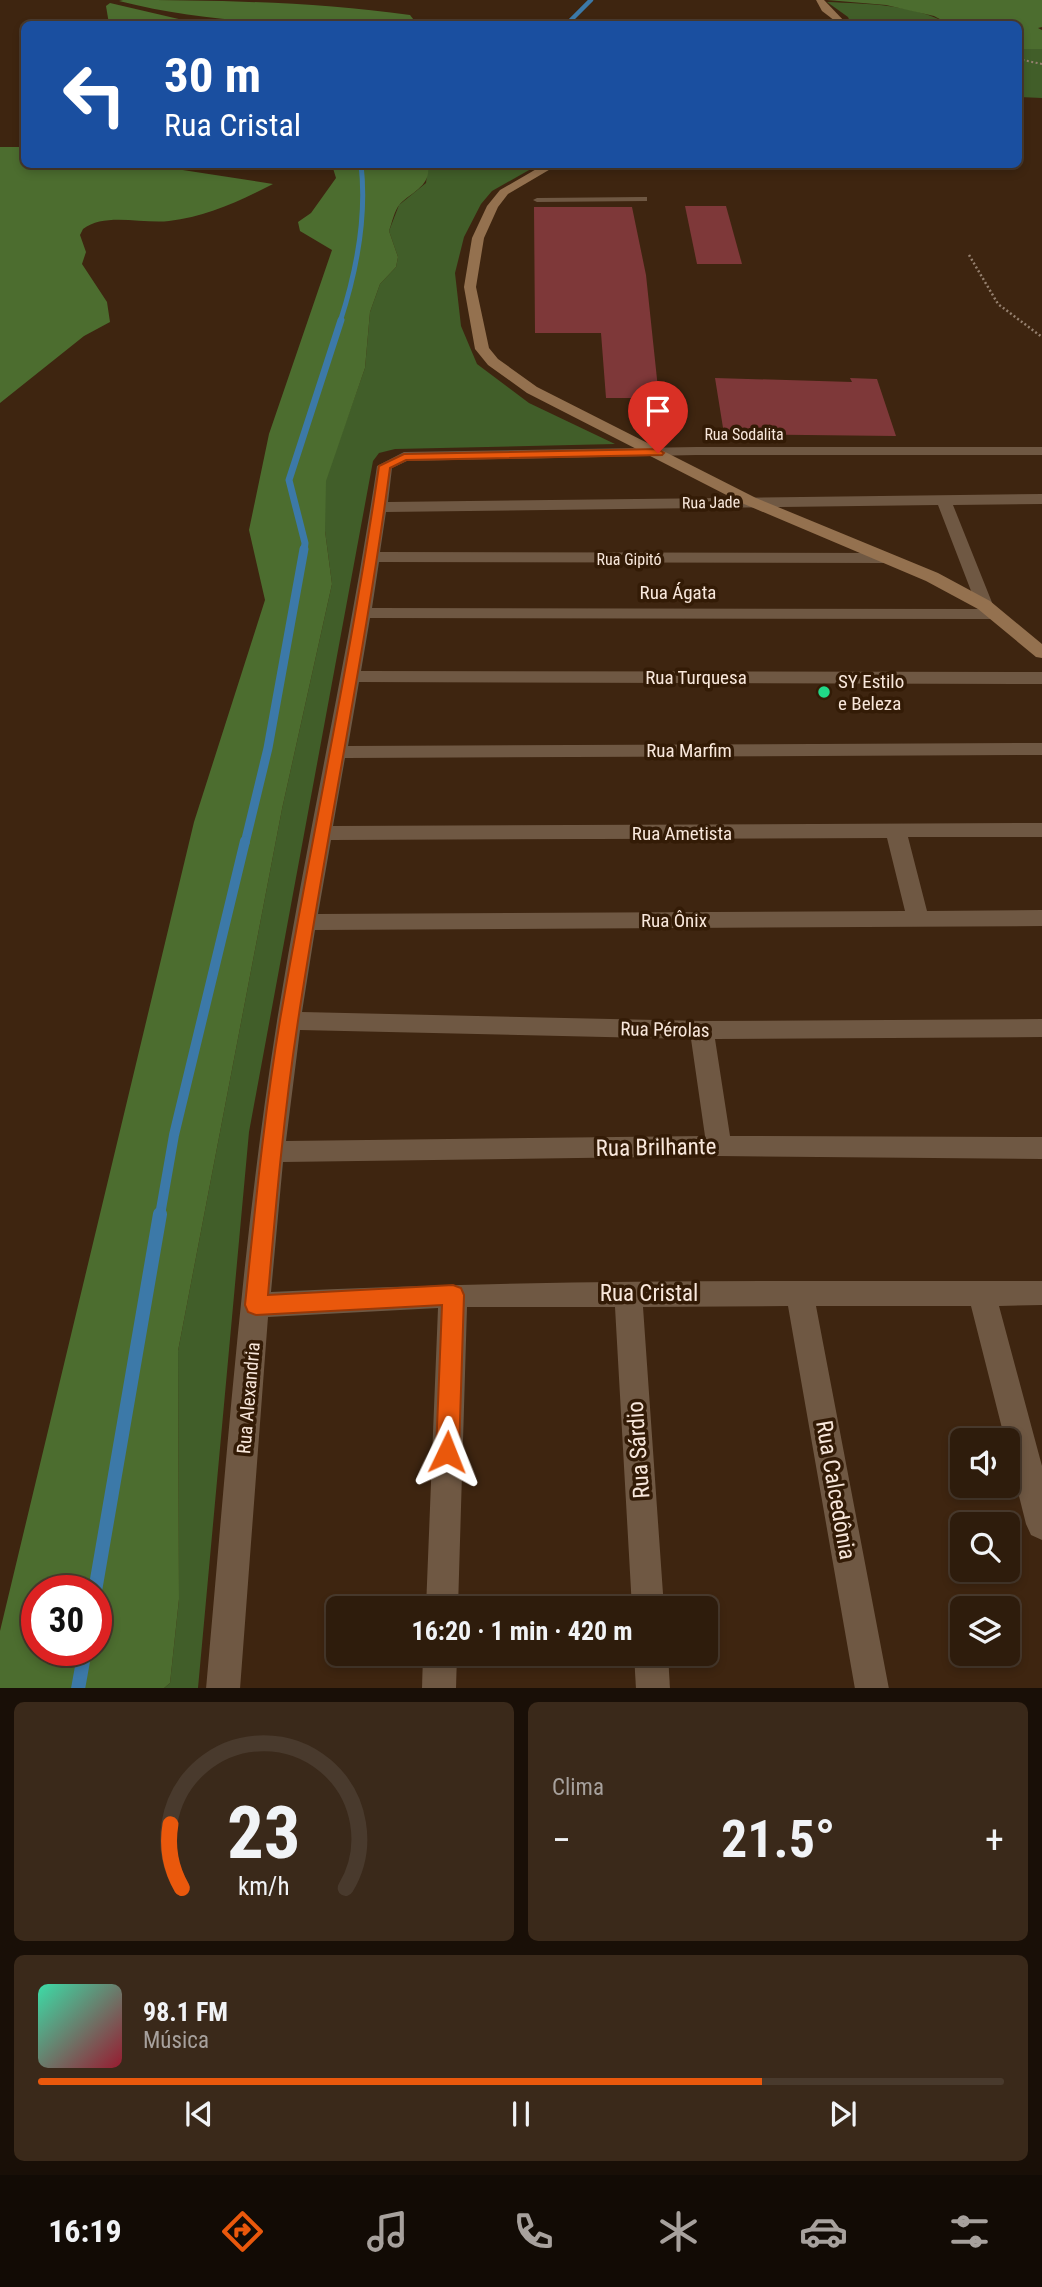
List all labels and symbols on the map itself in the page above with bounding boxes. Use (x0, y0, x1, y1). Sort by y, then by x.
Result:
pin (628, 381, 688, 453)
street label: Rua Sodalita (704, 425, 784, 444)
street label: Rua Jade (682, 492, 740, 513)
street label: Rua Gipitó (597, 550, 661, 569)
street label: Rua Ágata (640, 581, 716, 604)
street label: Rua Turquesa (645, 666, 747, 689)
place label: SY Estilo e Beleza (838, 670, 904, 715)
marker: SY Estilo e Beleza (816, 684, 832, 700)
street label: Rua Marfim (646, 739, 732, 762)
street label: Rua Ametista (632, 822, 732, 845)
street label: Rua Ônix (641, 909, 707, 932)
street label: Rua Pérolas (620, 1017, 710, 1042)
street label: Rua Brilhante (595, 1133, 717, 1162)
street label: Rua Cristal (600, 1280, 698, 1307)
street label: Rua Alexandria (232, 1341, 265, 1455)
street label: Rua Sárdio (622, 1400, 655, 1500)
position arrow (410, 1415, 484, 1489)
street label: Rua Calcedônia (810, 1418, 861, 1562)
speed limit sign: 30 (21, 1575, 112, 1666)

